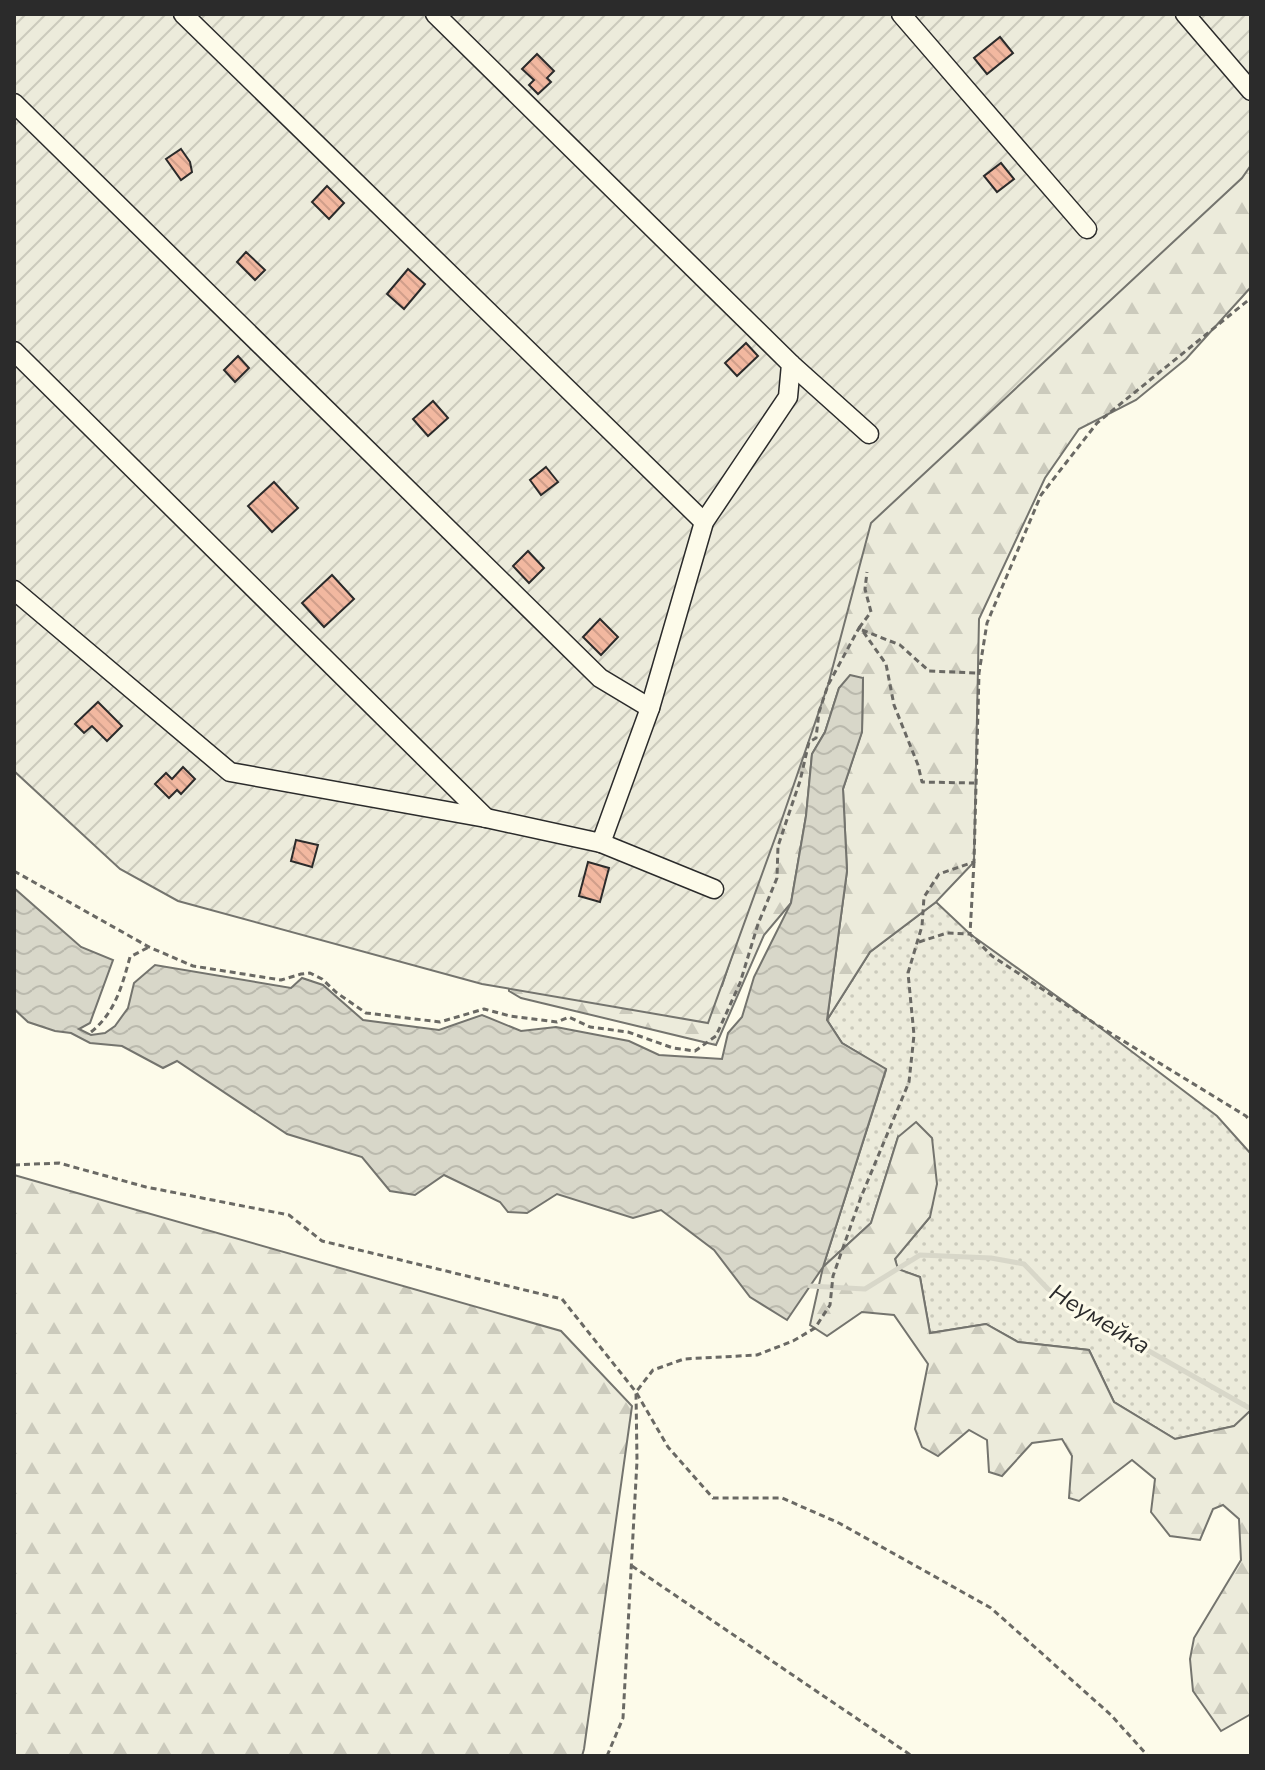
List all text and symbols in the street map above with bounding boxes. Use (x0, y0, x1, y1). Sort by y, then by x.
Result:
water label: Неумейка (1044, 1276, 1156, 1362)

